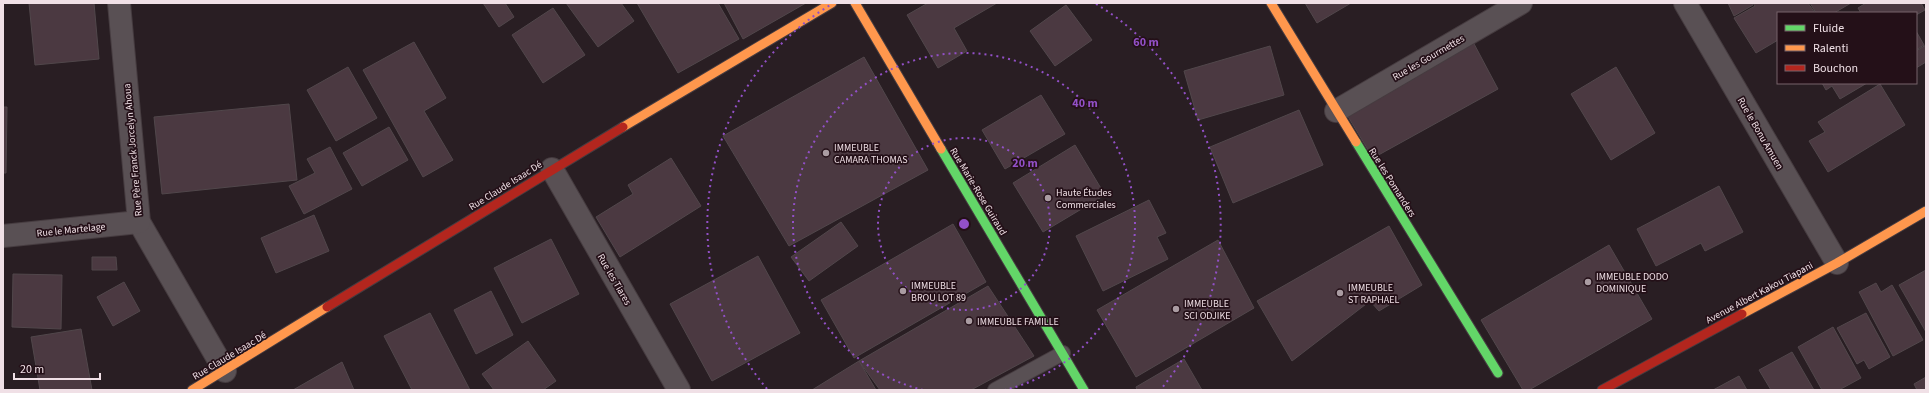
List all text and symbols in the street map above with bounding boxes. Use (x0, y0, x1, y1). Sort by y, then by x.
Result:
legend (1777, 12, 1917, 84)
text: Fluide (1813, 20, 1844, 37)
street label: Rue les Gourmettes (1390, 32, 1467, 84)
text: 60 m (1133, 34, 1159, 51)
text: Ralenti (1813, 40, 1848, 57)
text: Bouchon (1813, 60, 1858, 77)
street label: Rue Père Franck Jorcelyn Ahoua (120, 83, 146, 217)
text: 40 m (1072, 95, 1098, 112)
street label: Rue le Bonu Amuen (1734, 95, 1787, 172)
place label: IMMEUBLE CAMARA THOMAS (834, 141, 907, 167)
street label: Rue Marie-Rose Guiraud (946, 145, 1010, 238)
street label: Rue les Pomanders (1365, 145, 1419, 220)
marker: IMMEUBLE CAMARA THOMAS (821, 148, 831, 158)
text: 20 m (1012, 155, 1038, 172)
street label: Rue Claude Isaac Dé (466, 158, 545, 214)
place label: Haute Études Commerciales (1056, 186, 1116, 212)
marker: Haute Études Commerciales (1043, 193, 1053, 203)
centre of rings (957, 217, 971, 231)
street label: Rue le Martelage (36, 219, 106, 241)
street label: Rue les Tiares (594, 251, 634, 308)
street label: Avenue Albert Kakou Tiapani (1703, 259, 1816, 327)
place label: IMMEUBLE DODO DOMINIQUE (1596, 270, 1669, 296)
marker: IMMEUBLE DODO DOMINIQUE (1583, 277, 1593, 287)
place label: IMMEUBLE BROU LOT 89 (911, 279, 966, 305)
place label: IMMEUBLE ST RAPHAEL (1348, 281, 1399, 307)
marker: IMMEUBLE BROU LOT 89 (898, 286, 908, 296)
marker: IMMEUBLE ST RAPHAEL (1335, 288, 1345, 298)
place label: IMMEUBLE SCI ODJIKE (1184, 297, 1231, 323)
marker: IMMEUBLE SCI ODJIKE (1171, 304, 1181, 314)
place label: IMMEUBLE FAMILLE (977, 315, 1059, 329)
marker: IMMEUBLE FAMILLE (964, 316, 974, 326)
street label: Rue Claude Isaac Dé (190, 328, 269, 383)
scale bar (14, 355, 100, 381)
text: 20 m (20, 361, 44, 378)

